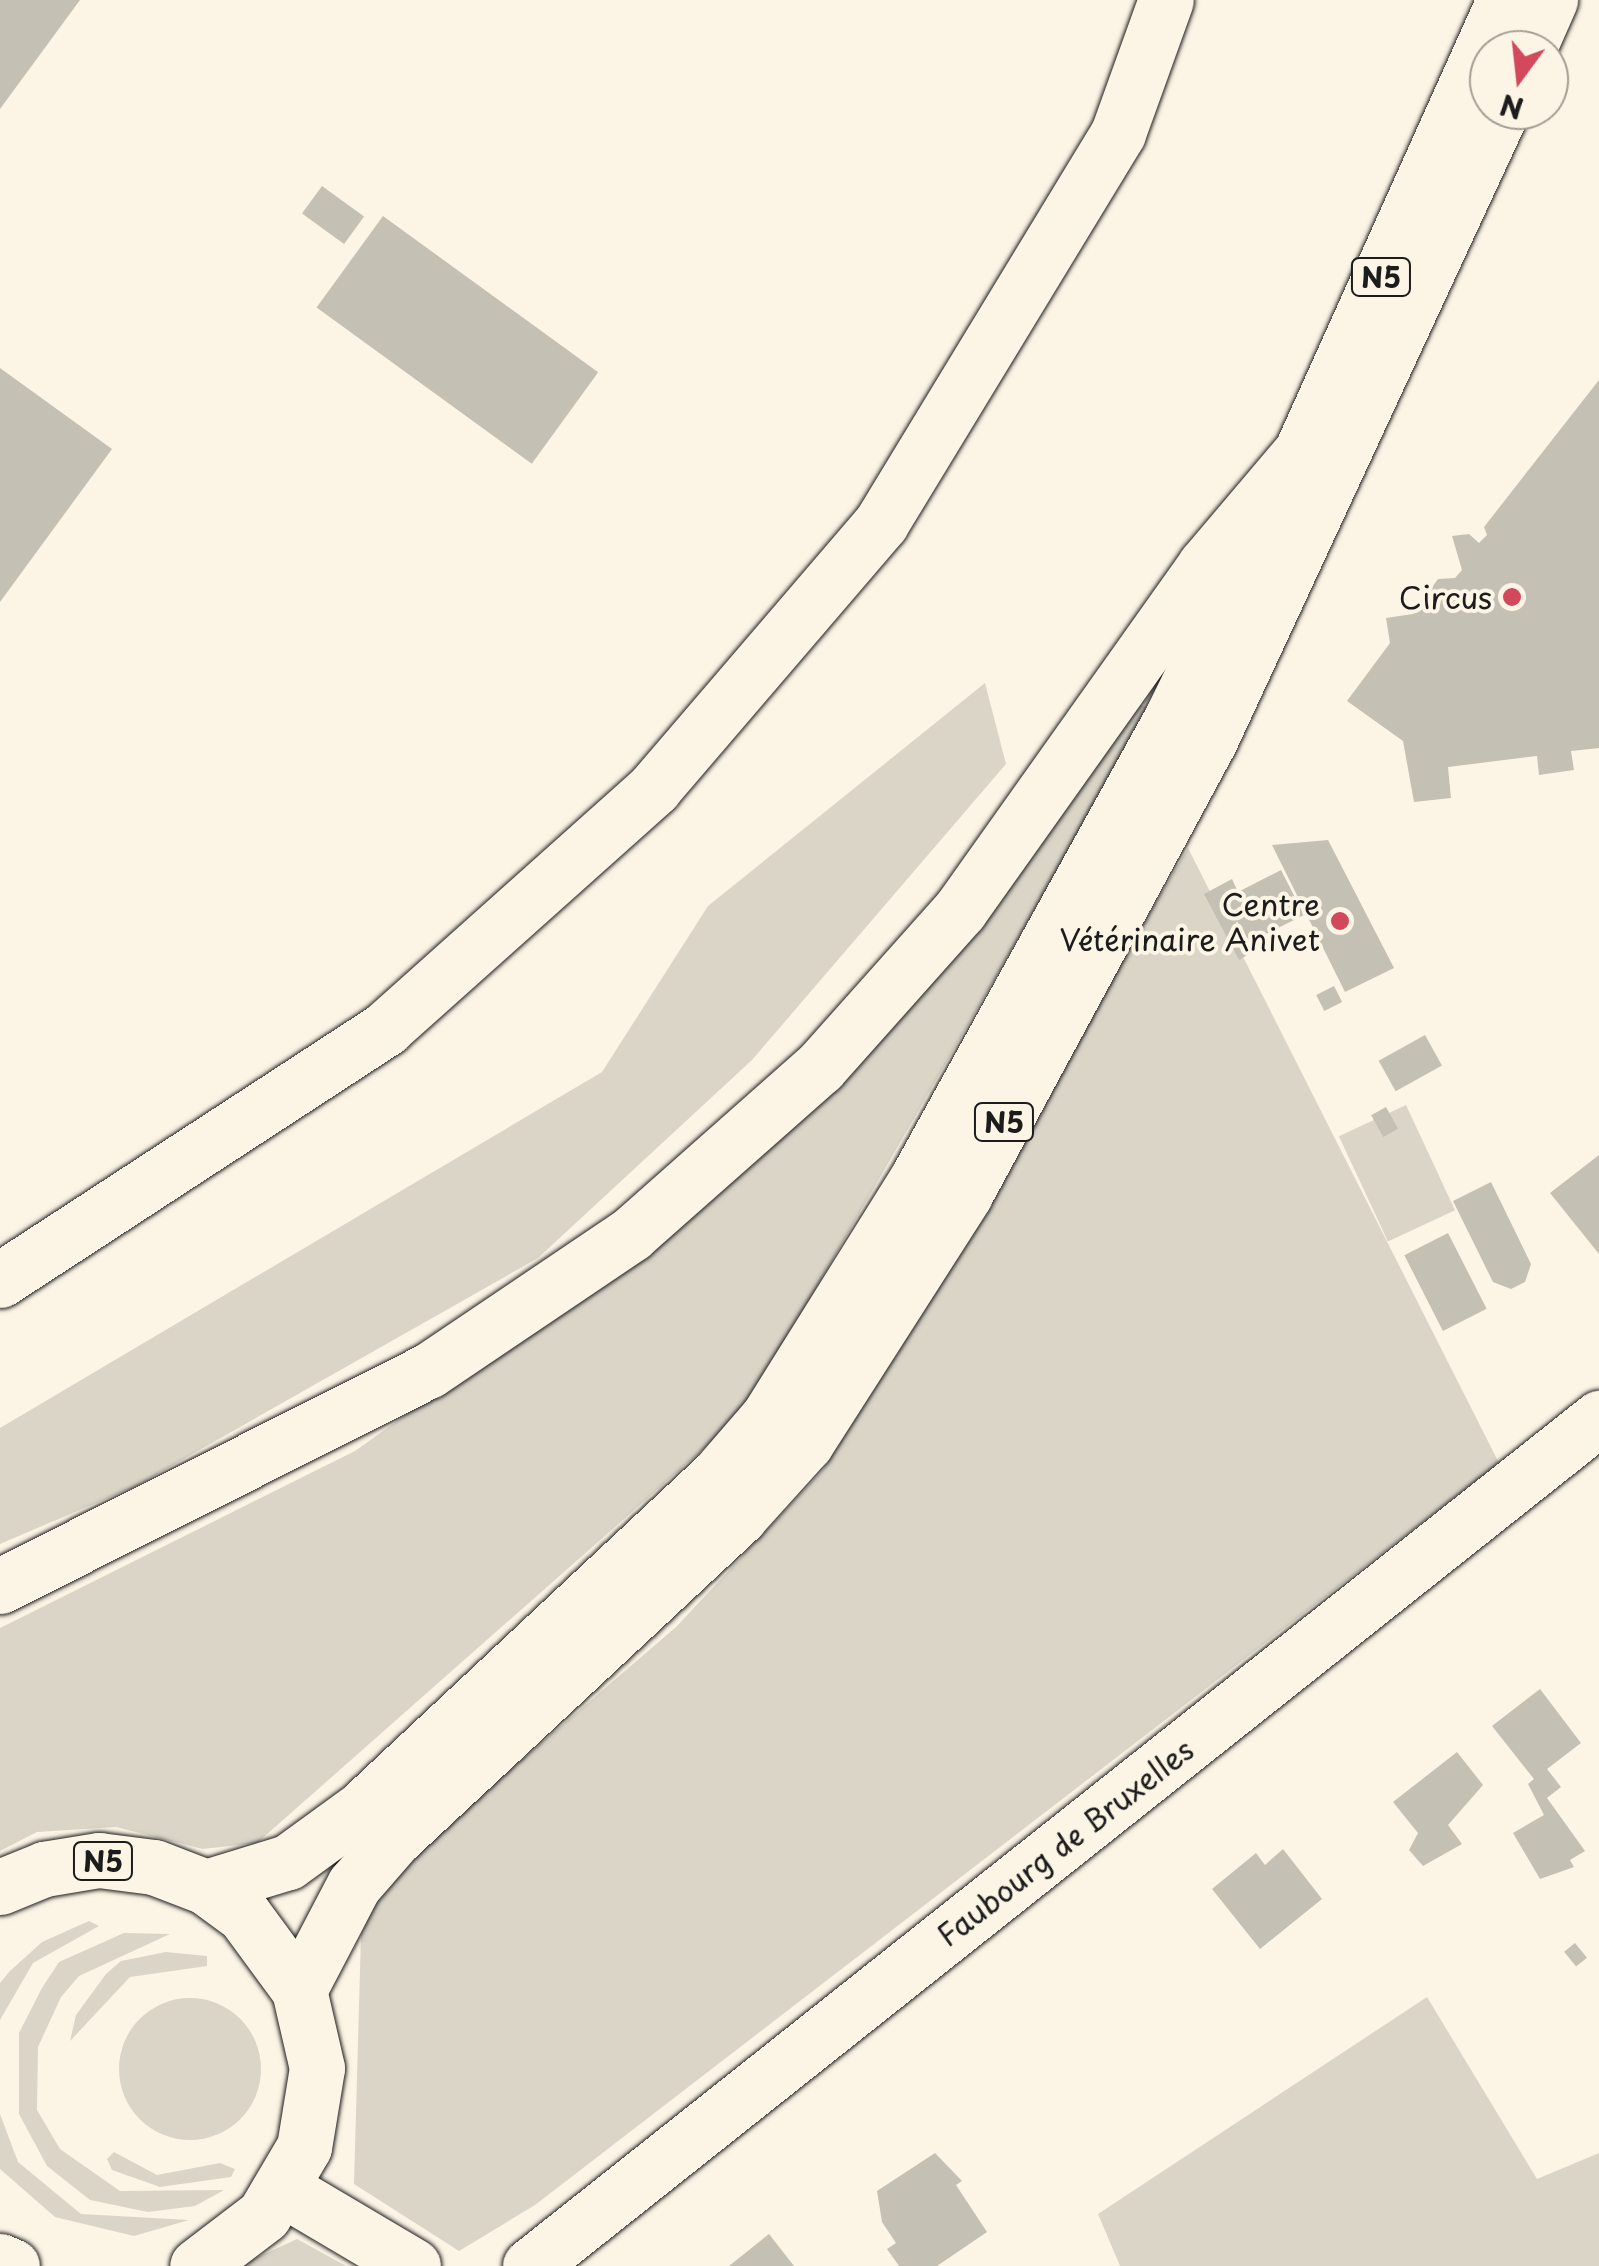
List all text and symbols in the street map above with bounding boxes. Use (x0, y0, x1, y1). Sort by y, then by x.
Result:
north arrow (1469, 30, 1569, 130)
text: N (1495, 84, 1528, 131)
road number: N5 (1348, 254, 1414, 300)
place label: Circus (1399, 579, 1492, 615)
marker: Circus (1501, 586, 1523, 608)
place label: Centre Vétérinaire Anivet (1060, 886, 1320, 956)
marker: Centre Vétérinaire Anivet (1329, 910, 1351, 932)
road number: N5 (972, 1099, 1036, 1145)
street label: Faubourg de Bruxelles (929, 1730, 1201, 1954)
road number: N5 (70, 1838, 136, 1884)

